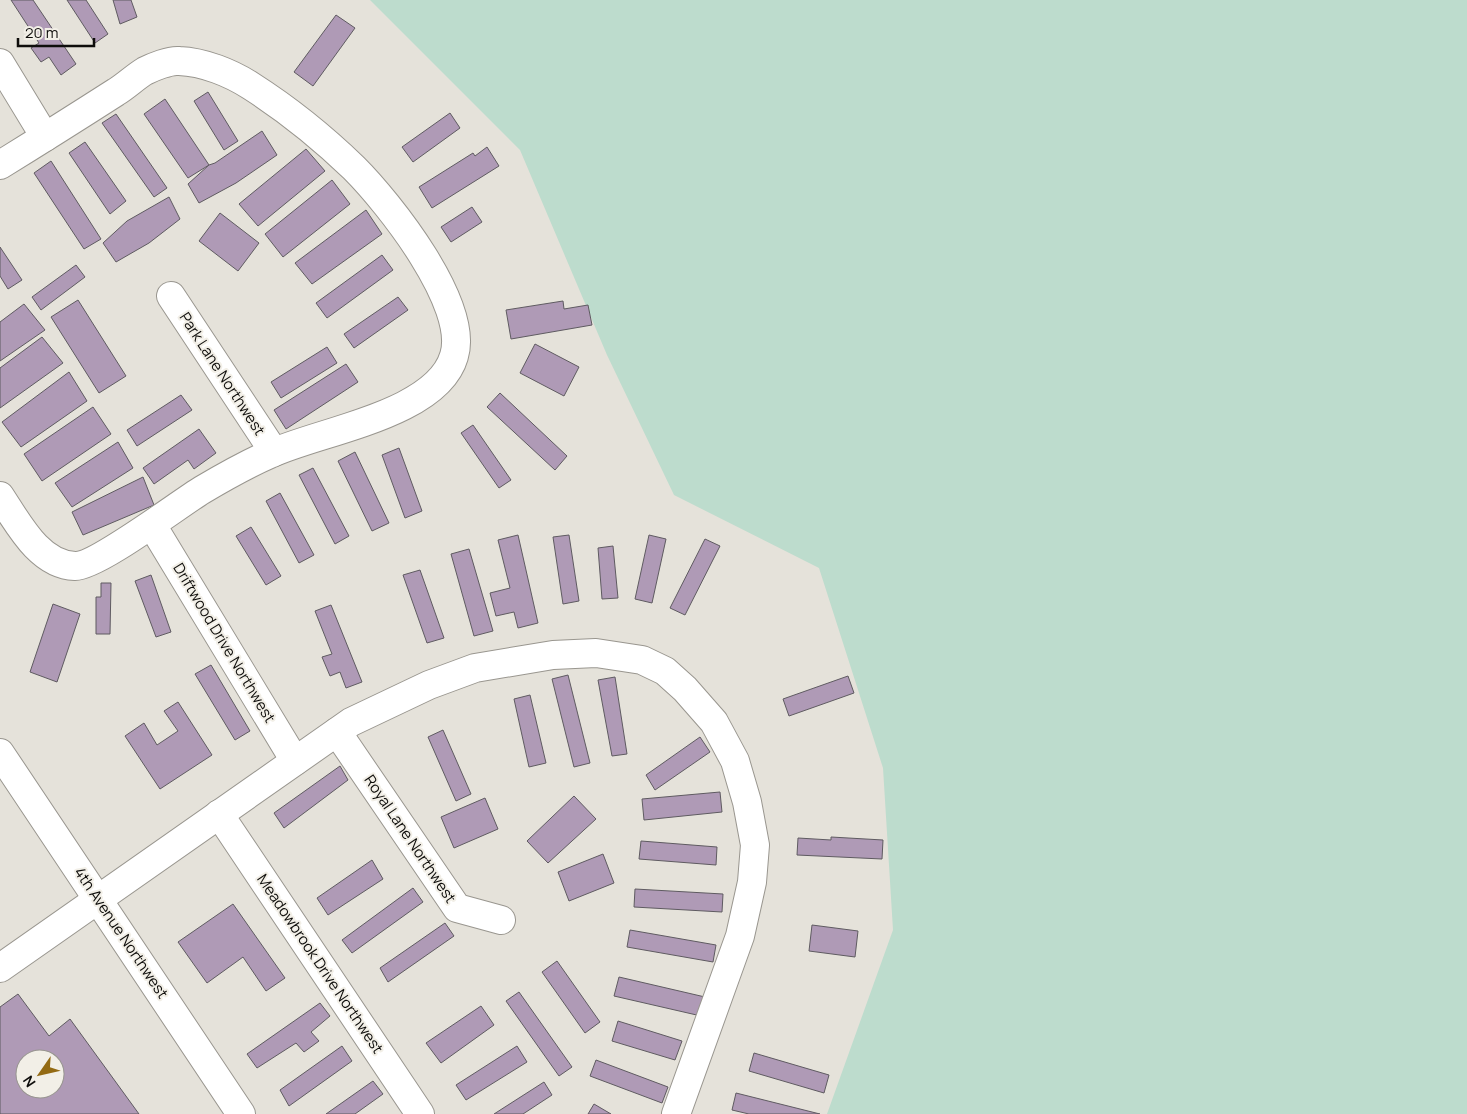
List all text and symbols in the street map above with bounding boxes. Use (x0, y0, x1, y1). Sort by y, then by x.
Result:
scale bar (18, 15, 94, 47)
text: 20 m (25, 22, 58, 43)
street label: Park Lane Northwest (175, 308, 270, 439)
street label: Driftwood Drive Northwest (168, 559, 280, 726)
street label: Royal Lane Northwest (360, 770, 461, 907)
street label: 4th Avenue Northwest (70, 863, 173, 1003)
street label: Meadowbrook Drive Northwest (252, 870, 388, 1058)
north arrow (15, 1049, 65, 1099)
text: N (18, 1072, 39, 1091)

